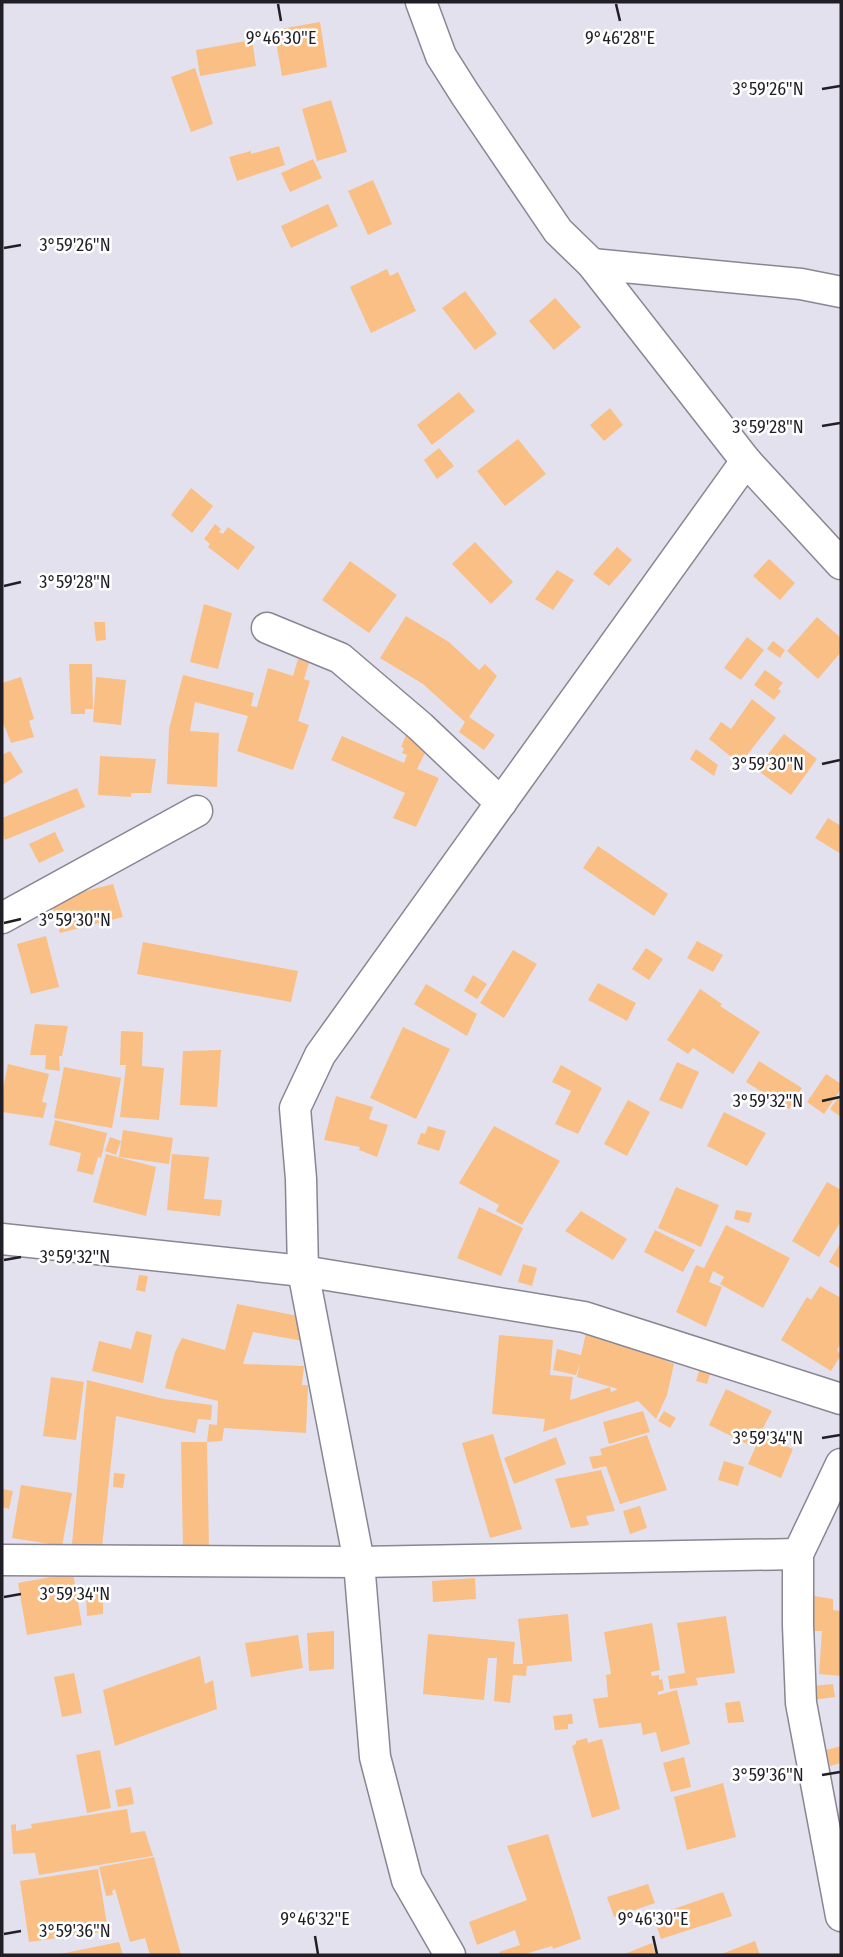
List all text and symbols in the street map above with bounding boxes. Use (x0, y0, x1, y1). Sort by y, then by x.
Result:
text: 9°46'30"E (246, 27, 316, 49)
text: 9°46'28"E (585, 27, 655, 49)
text: 3°59'26"N (732, 78, 804, 100)
text: 3°59'26"N (39, 234, 111, 256)
text: 3°59'28"N (732, 416, 804, 438)
text: 3°59'28"N (39, 571, 111, 593)
text: 3°59'30"N (732, 753, 804, 775)
text: 3°59'30"N (39, 909, 111, 931)
text: 3°59'32"N (733, 1090, 803, 1112)
text: 3°59'32"N (40, 1246, 110, 1268)
text: 3°59'34"N (733, 1427, 803, 1449)
text: 3°59'34"N (40, 1583, 110, 1605)
text: 3°59'36"N (732, 1764, 804, 1786)
text: 9°46'32"E (280, 1908, 350, 1930)
text: 9°46'30"E (618, 1908, 688, 1930)
text: 3°59'36"N (39, 1920, 111, 1942)

